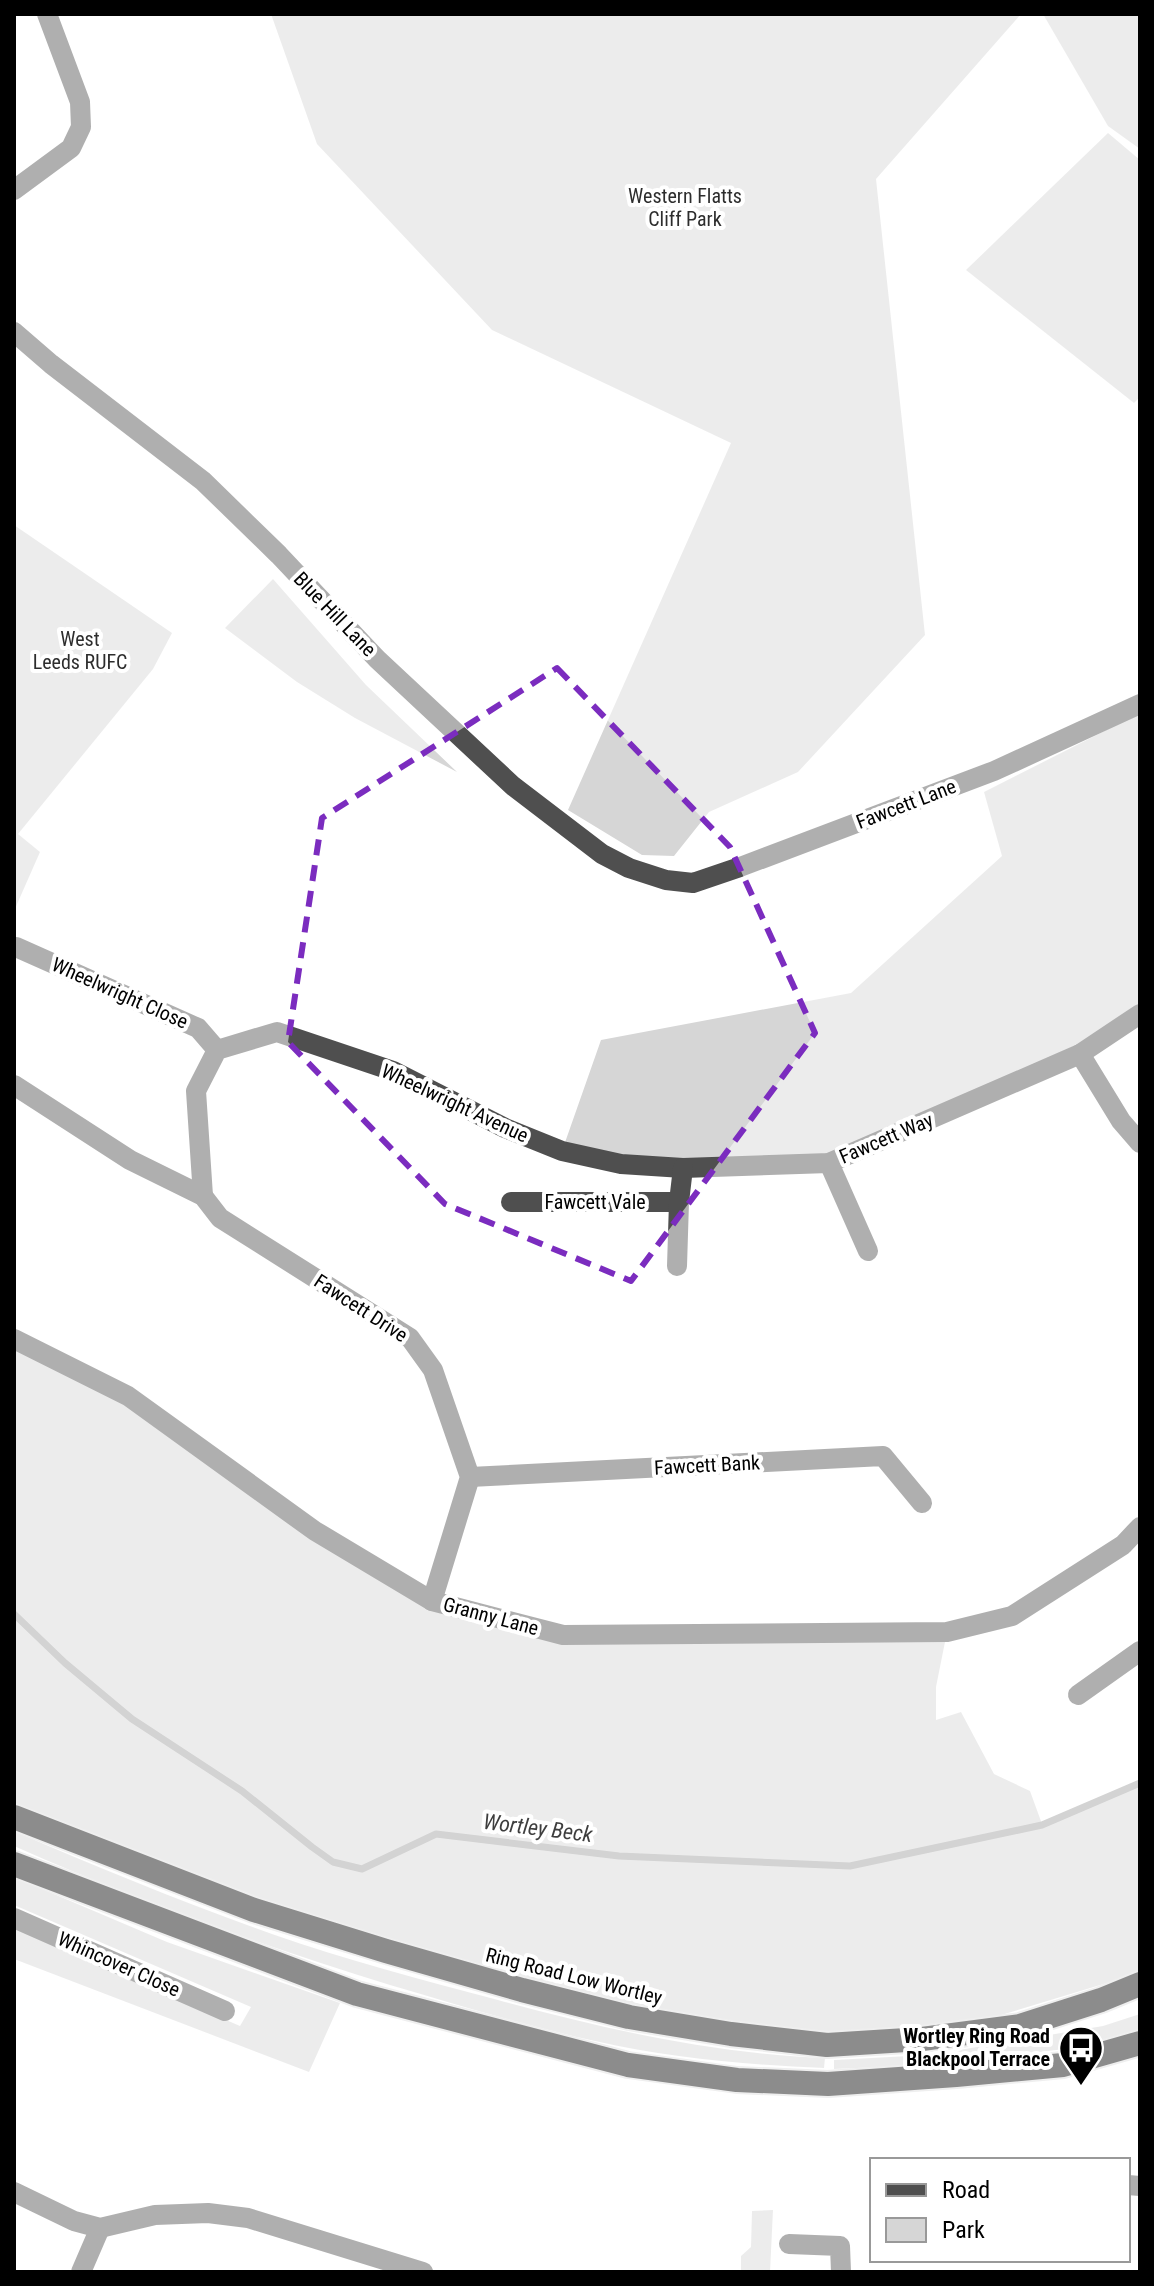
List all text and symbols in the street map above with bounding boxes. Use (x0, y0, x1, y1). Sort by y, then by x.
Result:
park label: Western Flatts Cliff Park (628, 184, 742, 231)
street label: Blue Hill Lane (289, 567, 381, 661)
park label: West Leeds RUFC (33, 627, 127, 674)
street label: Fawcett Lane (853, 774, 959, 834)
street label: Wheelwright Close (48, 952, 192, 1034)
street label: Wheelwright Avenue (378, 1058, 532, 1148)
street label: Fawcett Way (835, 1107, 937, 1169)
street label: Fawcett Vale (544, 1190, 646, 1214)
street label: Fawcett Drive (310, 1269, 412, 1347)
street label: Fawcett Bank (653, 1450, 761, 1480)
street label: Granny Lane (441, 1592, 541, 1640)
water label: Wortley Beck (482, 1809, 594, 1847)
street label: Whincover Close (54, 1926, 184, 2002)
street label: Ring Road Low Wortley (483, 1942, 665, 2010)
place label: Wortley Ring Road Blackpool Terrace (903, 2024, 1050, 2071)
bus stop icon: Wortley Ring Road Blackpool Terrace (1057, 2024, 1105, 2087)
legend (870, 2158, 1130, 2262)
text: Road (942, 2176, 990, 2204)
text: Park (942, 2216, 985, 2244)

